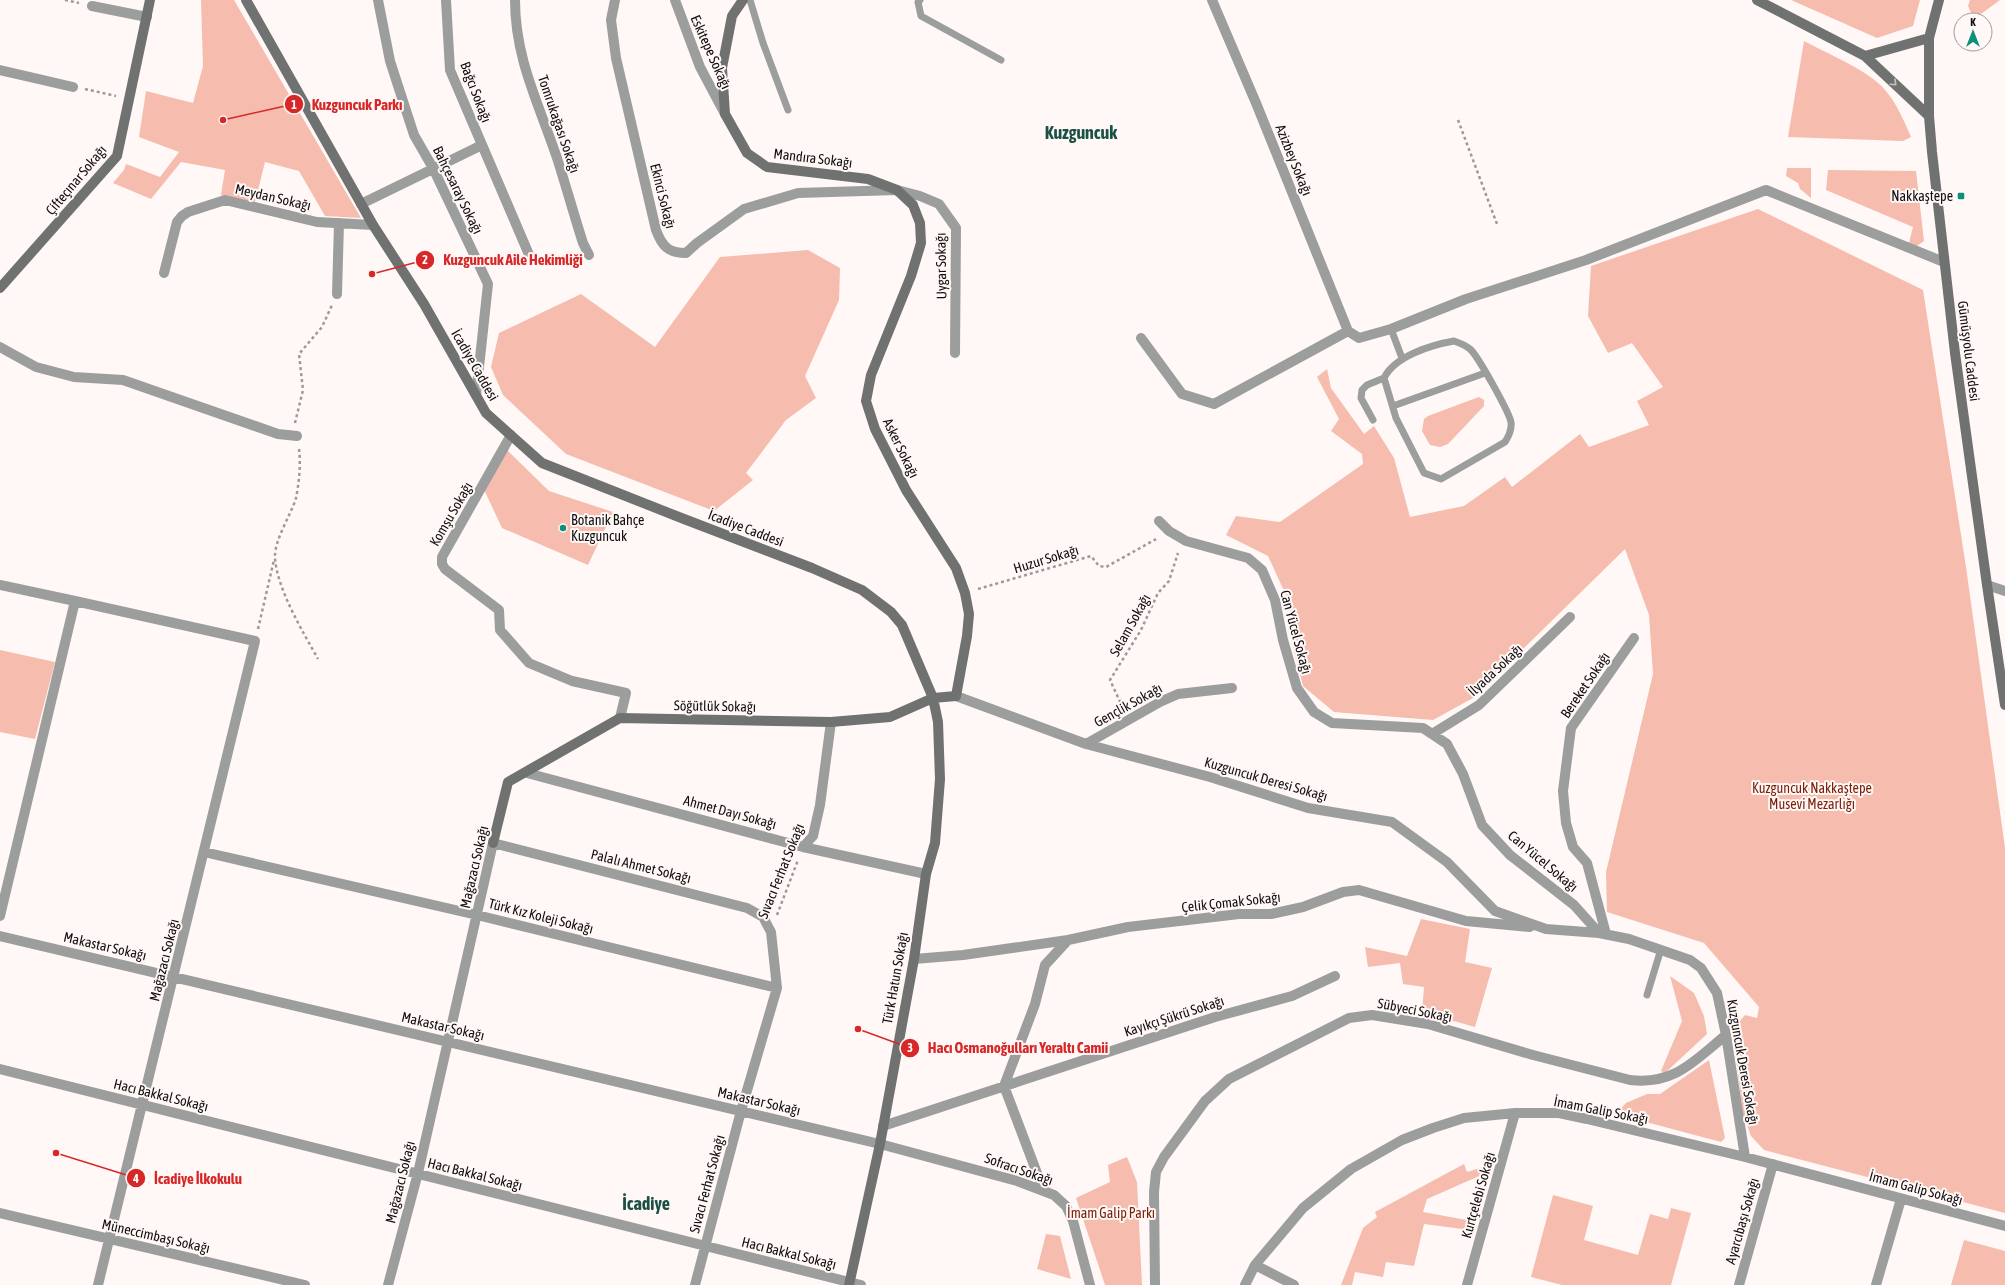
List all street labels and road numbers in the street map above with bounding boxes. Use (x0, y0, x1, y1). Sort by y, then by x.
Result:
street label: Eskitepe Sokağı (688, 12, 734, 92)
street label: Bağcı Sokağı (457, 59, 495, 125)
street label: Tomrukağası Sokağı (535, 73, 583, 175)
street label: Azizbey Sokağı (1273, 122, 1315, 198)
street label: Çifteçınar Sokağı (42, 142, 110, 218)
street label: Bahçesaray Sokağı (430, 144, 486, 236)
street label: Mandıra Sokağı (773, 145, 853, 171)
street label: Ekinci Sokağı (647, 162, 679, 230)
street label: Meydan Sokağı (233, 180, 313, 214)
street label: Uygar Sokağı (932, 233, 950, 299)
street label: Gümüşyolu Caddesi (1955, 300, 1983, 402)
street label: İcadiye Caddesi (448, 327, 502, 403)
street label: Asker Sokağı (880, 416, 922, 480)
street label: Komşu Sokağı (426, 479, 476, 549)
street label: İcadiye Caddesi (706, 506, 786, 550)
street label: Huzur Sokağı (1012, 542, 1080, 576)
street label: Can Yücel Sokağı (1277, 588, 1315, 676)
street label: Selam Sokağı (1106, 591, 1154, 659)
street label: İlyada Sokağı (1464, 641, 1526, 699)
street label: Bereket Sokağı (1557, 649, 1613, 721)
street label: Gençlik Sokağı (1091, 680, 1165, 730)
street label: Söğütlük Sokağı (674, 697, 756, 715)
street label: Kuzguncuk Deresi Sokağı (1203, 754, 1329, 804)
street label: Ahmet Dayı Sokağı (682, 792, 778, 832)
street label: Sıvacı Ferhat Sokağı (755, 821, 807, 921)
street label: Mağazacı Sokağı (457, 824, 491, 910)
street label: Can Yücel Sokağı (1505, 827, 1581, 895)
street label: Palalı Ahmet Sokağı (589, 846, 693, 886)
street label: Çelik Çomak Sokağı (1181, 889, 1281, 915)
street label: Türk Kız Koleji Sokağı (487, 895, 595, 937)
street label: Mağazacı Sokağı (146, 917, 182, 1003)
street label: Makastar Sokağı (62, 929, 148, 963)
street label: Türk Hatun Sokağı (879, 931, 911, 1025)
street label: Kayıkçı Şükrü Sokağı (1122, 992, 1226, 1040)
street label: Sübyeci Sokağı (1376, 995, 1454, 1025)
street label: Kuzguncuk Deresi Sokağı (1724, 998, 1762, 1126)
street label: Makastar Sokağı (400, 1009, 486, 1043)
street label: Hacı Bakkal Sokağı (112, 1076, 210, 1114)
street label: Makastar Sokağı (716, 1084, 802, 1118)
street label: İmam Galip Sokağı (1552, 1093, 1650, 1127)
street label: Sıvacı Ferhat Sokağı (686, 1133, 728, 1235)
street label: Mağazacı Sokağı (382, 1139, 418, 1225)
street label: Sofracı Sokağı (983, 1150, 1055, 1188)
street label: Kurtçelebi Sokağı (1458, 1150, 1498, 1240)
street label: Hacı Bakkal Sokağı (426, 1155, 524, 1193)
street label: İmam Galip Sokağı (1868, 1168, 1964, 1208)
street label: Ayarcıbaşı Sokağı (1722, 1176, 1762, 1266)
street label: Müneccimbaşı Sokağı (100, 1216, 212, 1256)
street label: Hacı Bakkal Sokağı (740, 1234, 838, 1272)

